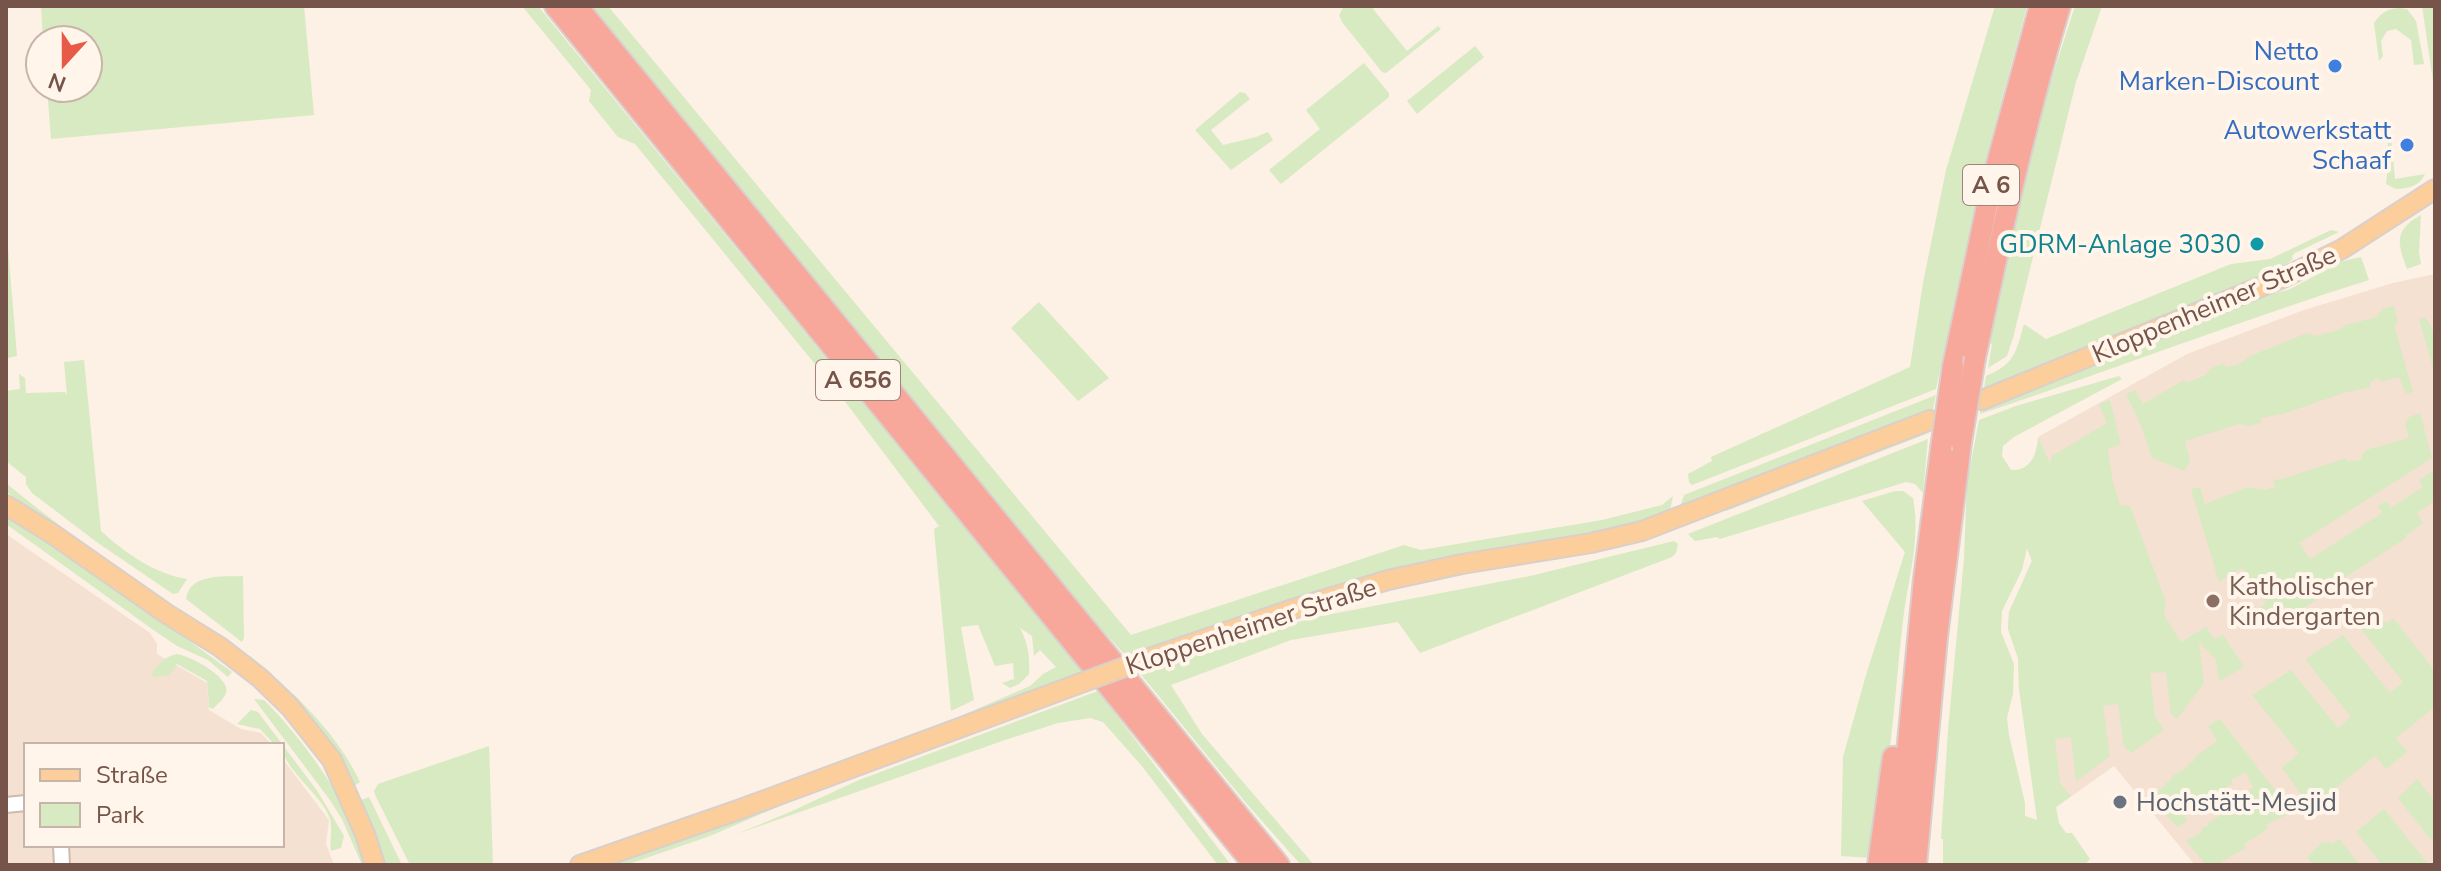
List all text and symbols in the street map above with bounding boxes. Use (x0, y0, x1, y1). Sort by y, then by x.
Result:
north arrow (24, 24, 104, 104)
place label: Netto Marken-Discount (2119, 34, 2320, 99)
marker: Netto Marken-Discount (2326, 57, 2344, 75)
text: N (44, 65, 70, 99)
place label: Autowerkstatt Schaaf (2224, 113, 2392, 178)
marker: Autowerkstatt Schaaf (2398, 136, 2416, 154)
road number: A 6 (1963, 165, 2019, 205)
place label: GDRM-Anlage 3030 (1999, 227, 2241, 262)
marker: GDRM-Anlage 3030 (2248, 235, 2266, 253)
street label: Kloppenheimer Straße (2087, 237, 2341, 372)
road number: A 656 (816, 360, 900, 400)
street label: Kloppenheimer Straße (1121, 569, 1381, 684)
place label: Katholischer Kindergarten (2229, 569, 2381, 634)
marker: Katholischer Kindergarten (2204, 592, 2222, 610)
legend (24, 743, 284, 847)
text: Straße (96, 759, 168, 791)
place label: Hochstätt-Mesjid (2136, 785, 2337, 820)
marker: Hochstätt-Mesjid (2111, 793, 2129, 811)
text: Park (96, 799, 145, 831)

